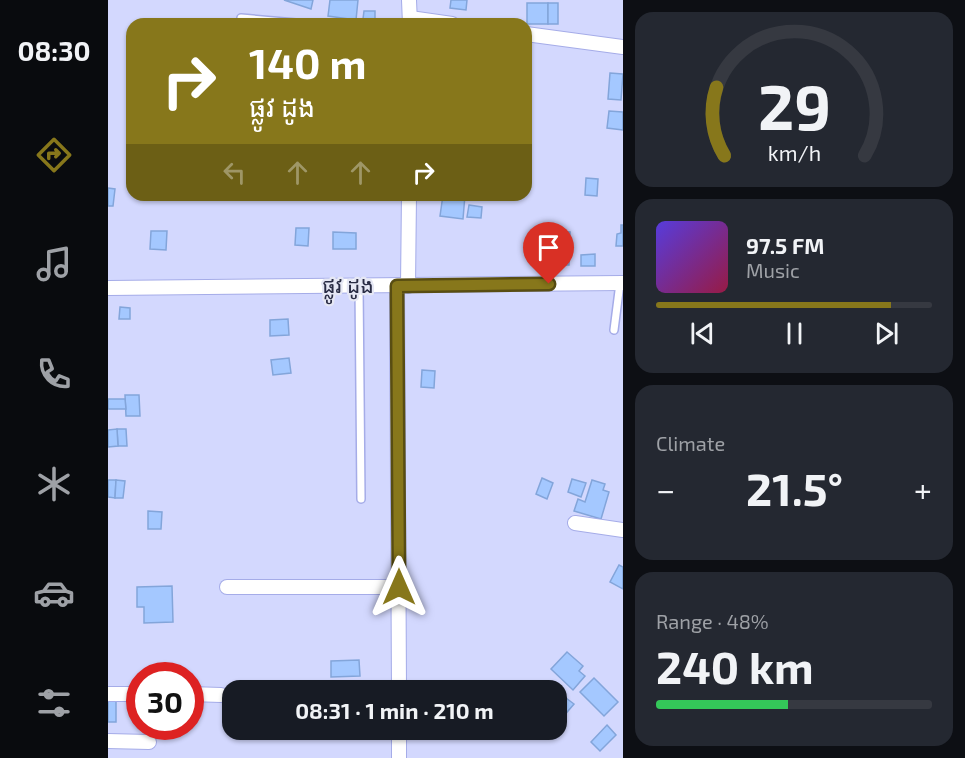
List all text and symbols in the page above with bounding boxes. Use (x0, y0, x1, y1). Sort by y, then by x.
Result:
text: 08:30 (17, 34, 91, 66)
text: 140 m (249, 37, 366, 87)
icon: right (150, 42, 228, 120)
text: 29 (757, 68, 831, 143)
text: ផ្លូវ ដូង (249, 90, 315, 122)
icon: directions (33, 134, 75, 176)
text: km/h (767, 141, 821, 166)
icon: left (218, 156, 251, 189)
icon: ahead (281, 156, 314, 189)
icon: ahead (344, 156, 377, 189)
icon: right (407, 156, 440, 189)
pin (523, 222, 574, 284)
icon: arrive (532, 231, 565, 264)
text: 97.5 FM (746, 232, 824, 258)
icon: music (33, 243, 75, 285)
text: Music (746, 258, 800, 282)
street label: ផ្លូវ ដូង (322, 272, 374, 305)
icon: previous (686, 317, 719, 350)
icon: pause (778, 317, 811, 350)
icon: next (870, 317, 903, 350)
icon: phone (33, 353, 75, 395)
text: Climate (656, 431, 725, 455)
text: 21.5° (746, 461, 843, 515)
icon: climate (33, 463, 75, 505)
text: − (656, 469, 675, 509)
text: + (914, 469, 932, 509)
position arrow (367, 555, 431, 619)
icon: car (33, 572, 75, 614)
text: Range · 48% (656, 609, 769, 633)
text: 240 km (656, 639, 814, 693)
speed limit sign: 30 (126, 662, 204, 740)
icon: filters (33, 682, 75, 724)
text: 08:31 · 1 min · 210 m (295, 697, 494, 723)

